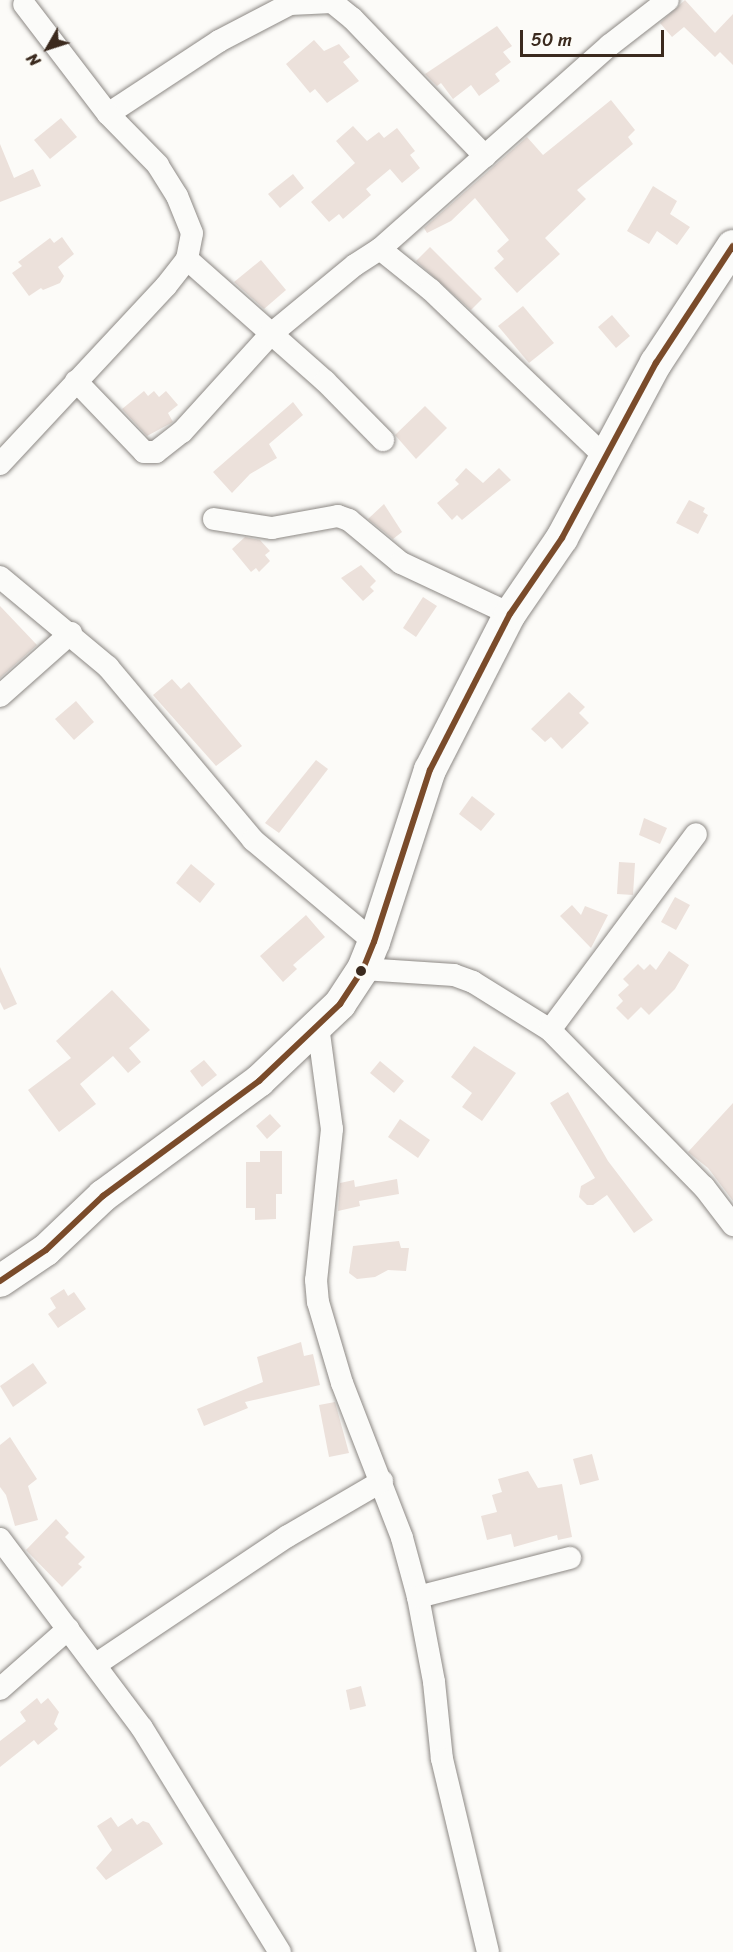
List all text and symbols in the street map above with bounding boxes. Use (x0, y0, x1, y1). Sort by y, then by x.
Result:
north arrow (18, 18, 78, 78)
scale bar (523, 18, 667, 56)
text: 50 m (531, 24, 572, 56)
text: N (19, 46, 48, 73)
unlabelled marker (355, 965, 367, 977)

